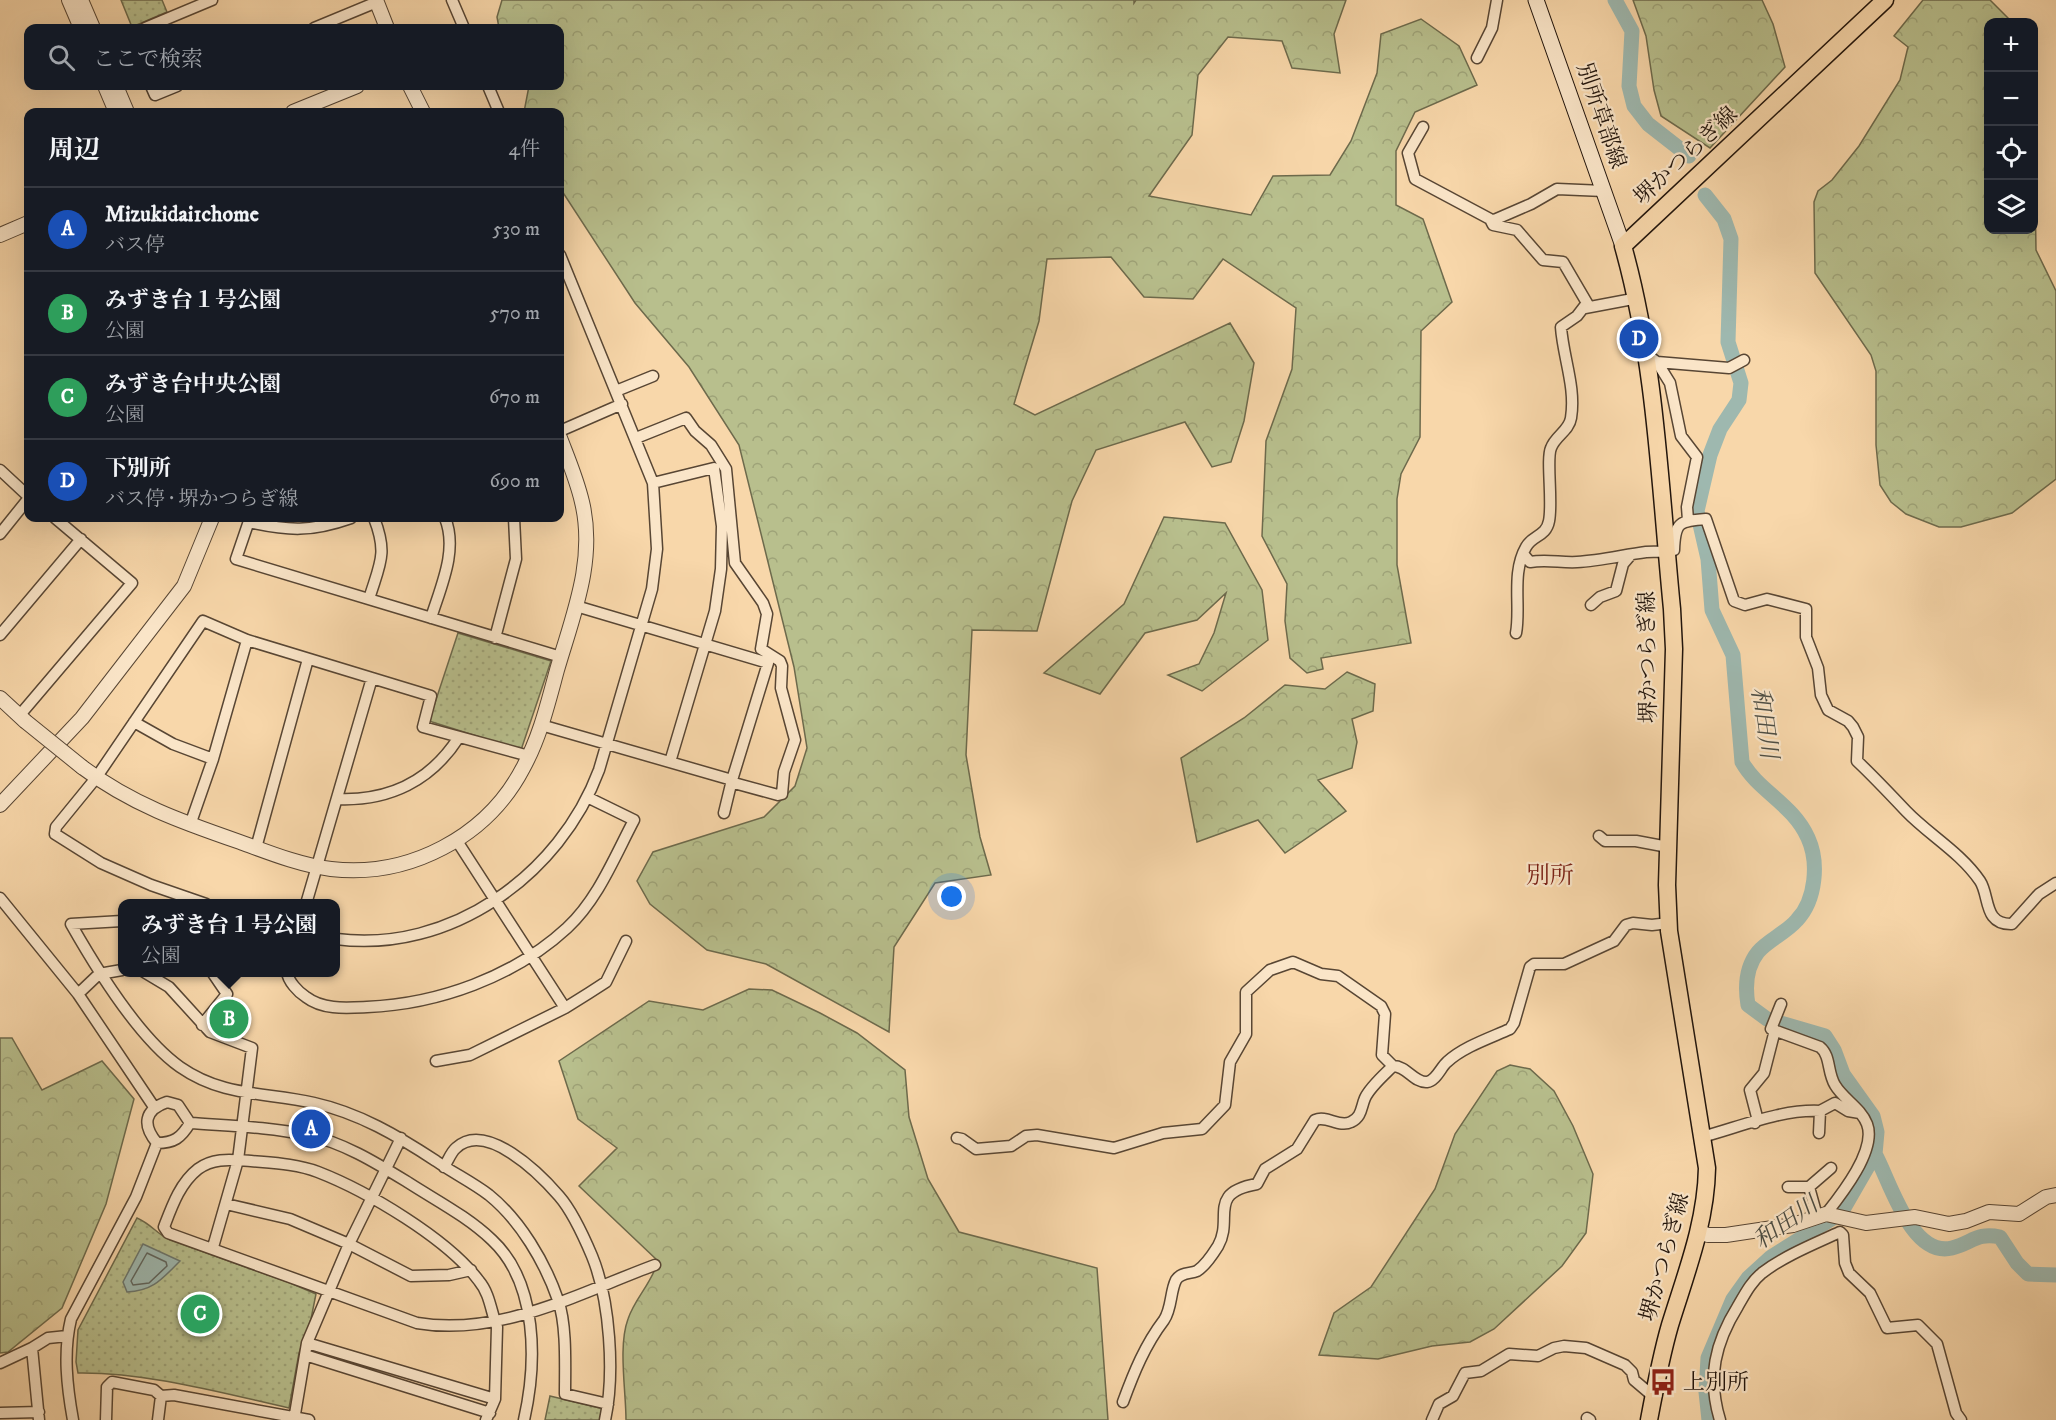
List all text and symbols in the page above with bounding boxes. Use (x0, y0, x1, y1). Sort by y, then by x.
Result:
map controls (1984, 18, 2038, 234)
button: + (1984, 18, 2038, 72)
search box (24, 24, 564, 90)
icon: search (45, 41, 78, 74)
text: ここで検索 (93, 46, 203, 73)
street label: 別所草部線 (1570, 60, 1632, 172)
button: − (1984, 72, 2038, 126)
street label: 堺かつらぎ線 (1629, 101, 1743, 211)
button: locate (1984, 126, 2038, 180)
text: 周辺 (48, 134, 100, 167)
text: 4件 (508, 137, 540, 162)
button: layers (1984, 180, 2038, 234)
text: Mizukidai1chome (105, 201, 259, 228)
text: A (61, 217, 74, 242)
text: 530 m (493, 217, 540, 242)
text: バス停 (105, 233, 165, 258)
text: みずき台１号公園 (105, 287, 281, 314)
text: B (61, 301, 74, 326)
text: 570 m (489, 301, 540, 326)
pin: D (1620, 316, 1658, 362)
text: 公園 (105, 319, 145, 344)
text: みずき台中央公園 (105, 371, 281, 398)
text: C (61, 385, 74, 410)
text: 670 m (489, 385, 540, 410)
text: 公園 (105, 403, 145, 428)
text: 下別所 (105, 455, 171, 482)
text: D (60, 469, 75, 494)
text: 690 m (490, 469, 540, 494)
text: バス停 · 堺かつらぎ線 (105, 487, 298, 512)
street label: 堺かつらぎ線 (1633, 591, 1663, 723)
water label: 和田川 (1744, 685, 1784, 764)
district label: 別所 (1526, 861, 1574, 891)
your location (937, 882, 966, 911)
popup (118, 899, 340, 977)
text: みずき台１号公園 (141, 912, 317, 939)
text: 公園 (141, 944, 181, 969)
pin: B (210, 996, 248, 1042)
pin: A (292, 1106, 330, 1152)
water label: 和田川 (1748, 1188, 1827, 1256)
street label: 堺かつらぎ線 (1635, 1190, 1695, 1324)
pin: C (180, 1292, 220, 1336)
bus stop icon: 上別所 (1648, 1367, 1678, 1397)
place label: 上別所 (1683, 1369, 1749, 1396)

